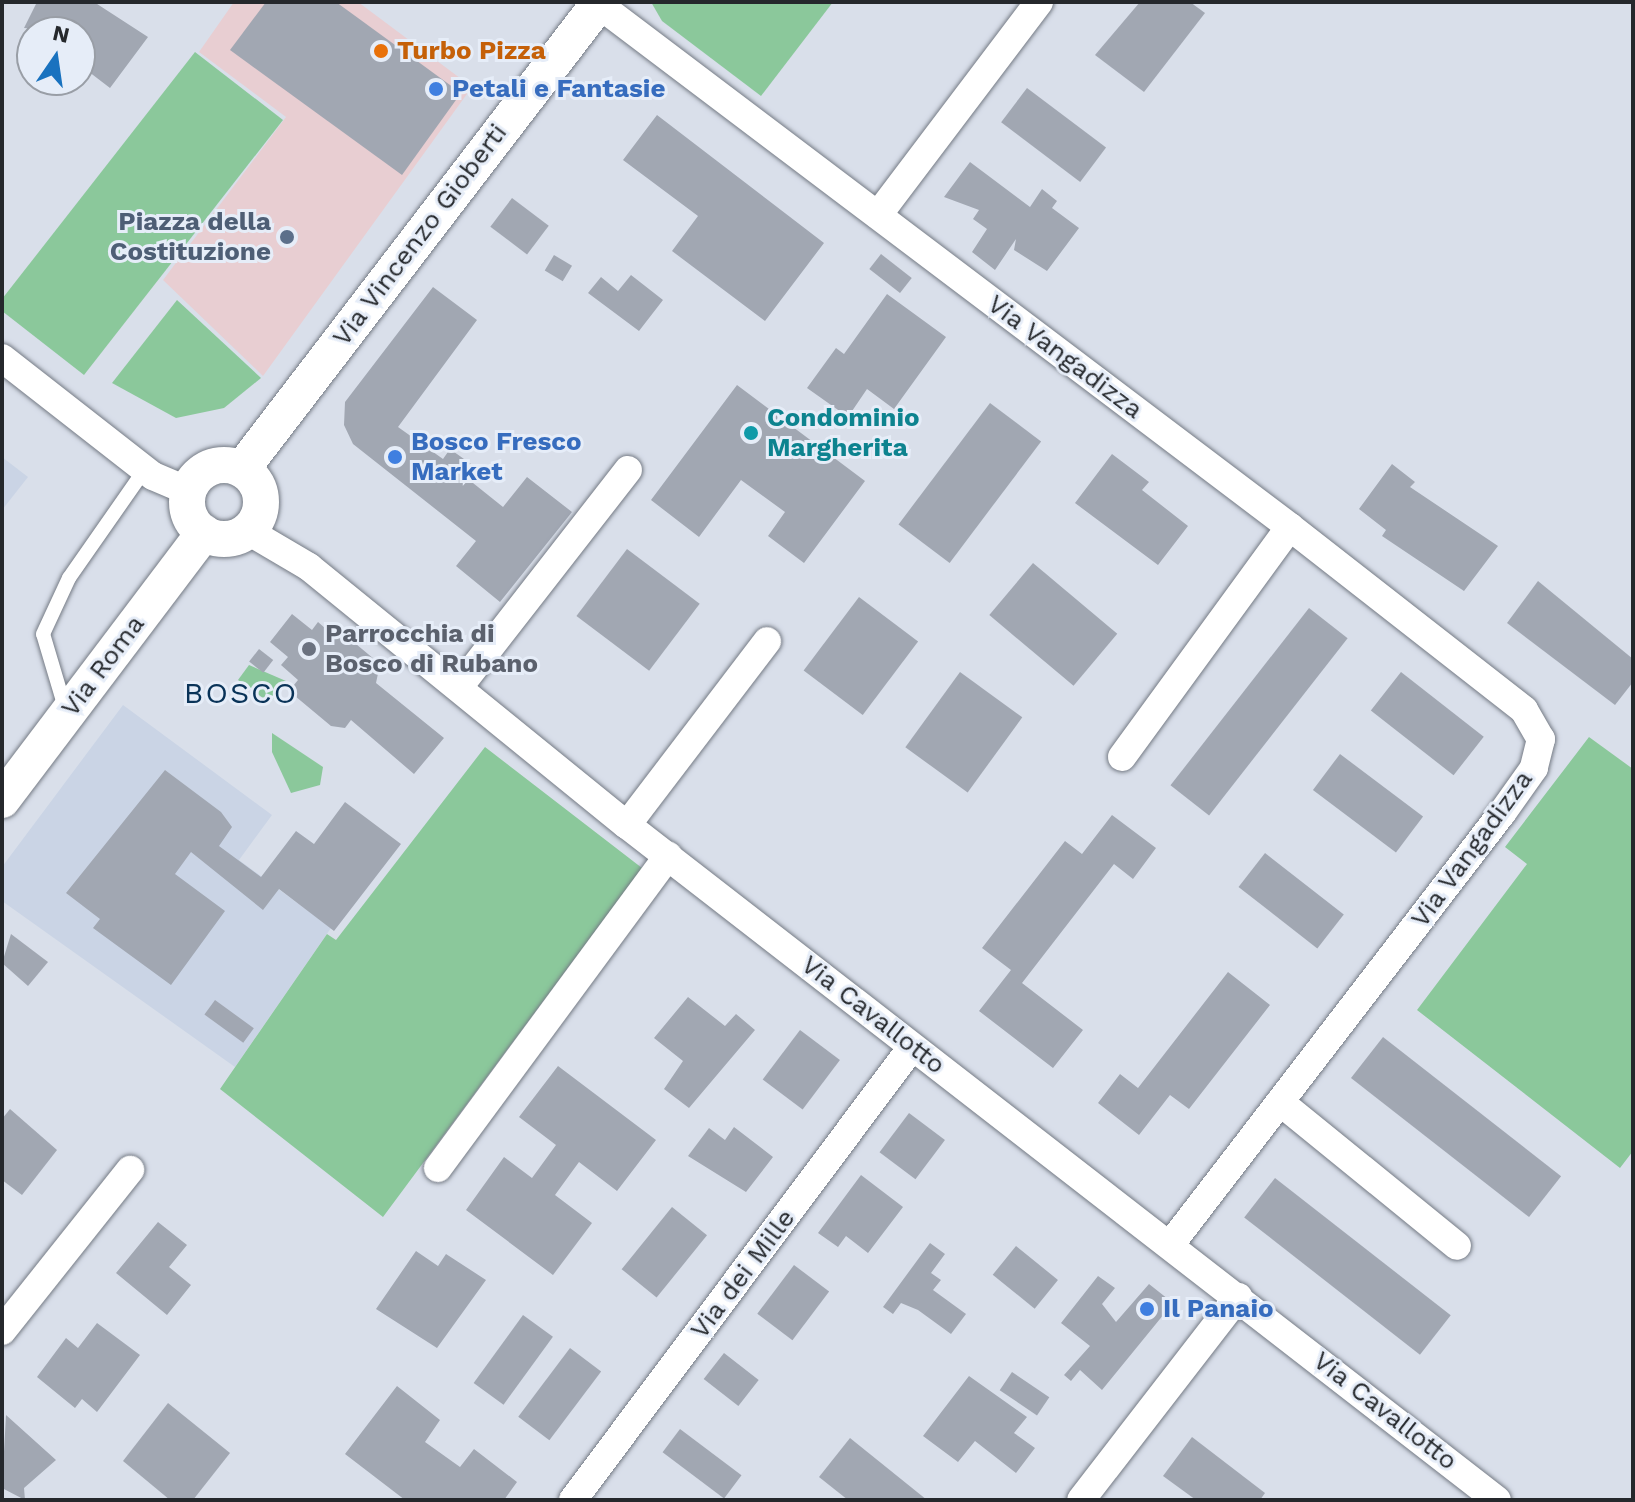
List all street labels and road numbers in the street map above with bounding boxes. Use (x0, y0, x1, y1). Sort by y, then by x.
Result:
street label: Via Vincenzo Gioberti (326, 117, 514, 353)
street label: Via Vangadizza (981, 288, 1149, 426)
street label: Via Roma (55, 609, 151, 723)
street label: Via Vangadizza (1404, 764, 1540, 934)
street label: Via Cavallotto (795, 949, 951, 1081)
street label: Via dei Mille (684, 1203, 802, 1345)
street label: Via Cavallotto (1307, 1345, 1463, 1477)

